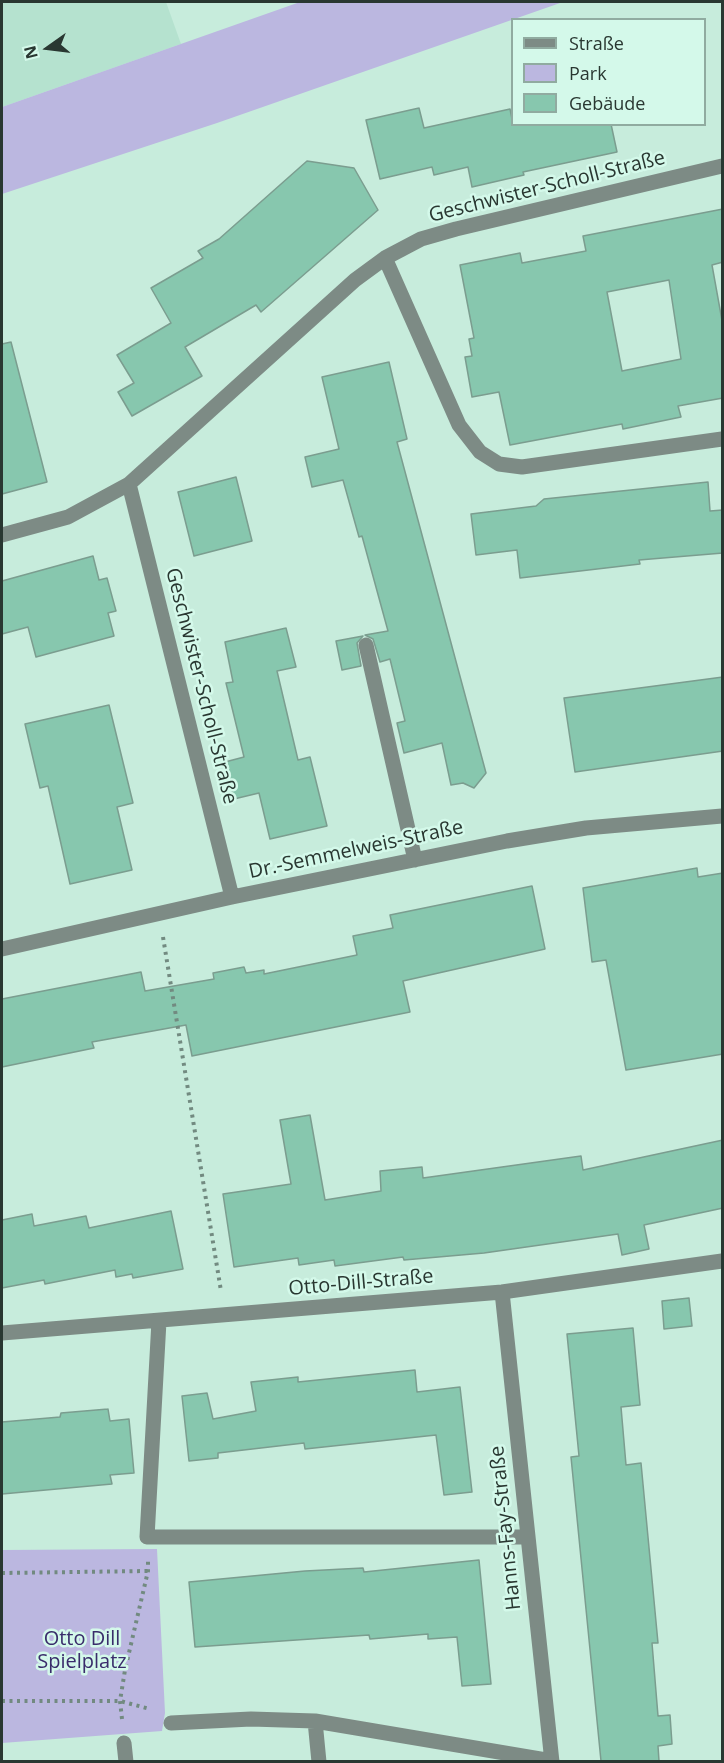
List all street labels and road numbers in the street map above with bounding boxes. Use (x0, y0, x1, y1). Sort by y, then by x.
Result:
street label: Geschwister-Scholl-Straße (426, 146, 668, 228)
street label: Geschwister-Scholl-Straße (160, 565, 242, 807)
street label: Dr.-Semmelweis-Straße (247, 816, 465, 884)
street label: Otto-Dill-Straße (288, 1265, 434, 1301)
street label: Hanns-Fay-Straße (485, 1445, 527, 1611)

